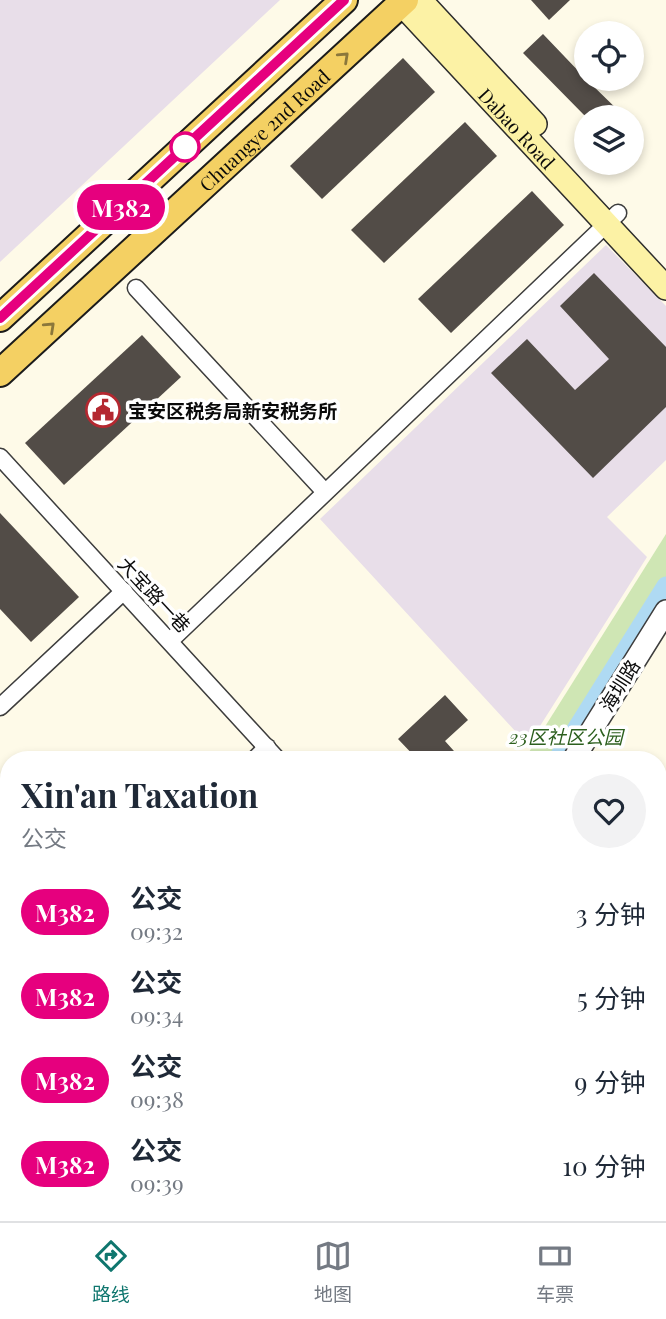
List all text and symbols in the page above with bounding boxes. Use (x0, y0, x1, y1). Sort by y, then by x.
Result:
map controls (574, 21, 644, 175)
button: locate (574, 21, 644, 91)
one-way arrow (336, 53, 349, 65)
street label: Chuangye 2nd Road (193, 63, 335, 197)
street label: Dabao Road (473, 82, 561, 174)
button: layers (574, 105, 644, 175)
unlabelled marker (170, 132, 200, 162)
line badge: M382 (72, 184, 170, 230)
text: M382 (91, 191, 151, 223)
one-way arrow (42, 323, 55, 336)
public building icon: 宝安区税务局新安税务所 (84, 391, 122, 429)
place label: 宝安区税务局新安税务所 (128, 397, 337, 423)
street label: 大宝路一巷 (113, 550, 197, 638)
street label: 海圳路 (593, 654, 645, 716)
park label: 23区社区公园 (508, 723, 626, 749)
text: Xin'an Taxation (21, 772, 258, 816)
button: heart (572, 774, 646, 848)
text: 公交 (21, 822, 67, 853)
text: 公交 (130, 880, 182, 915)
text: M382 (35, 896, 95, 928)
text: 3 分钟 (576, 896, 646, 931)
text: 09:32 (130, 915, 183, 946)
text: 公交 (130, 964, 182, 999)
text: M382 (35, 980, 95, 1012)
text: 5 分钟 (577, 980, 646, 1015)
text: 09:34 (130, 999, 183, 1030)
text: 公交 (130, 1048, 182, 1083)
text: M382 (35, 1064, 95, 1096)
text: 9 分钟 (574, 1064, 646, 1099)
text: 09:38 (130, 1083, 184, 1114)
text: 公交 (130, 1132, 182, 1167)
text: M382 (35, 1148, 95, 1180)
text: 10 分钟 (562, 1148, 646, 1183)
text: 09:39 (130, 1167, 184, 1198)
tab: 路线 (92, 1237, 130, 1306)
tab: 地图 (314, 1237, 352, 1306)
tab: 车票 (536, 1237, 574, 1306)

